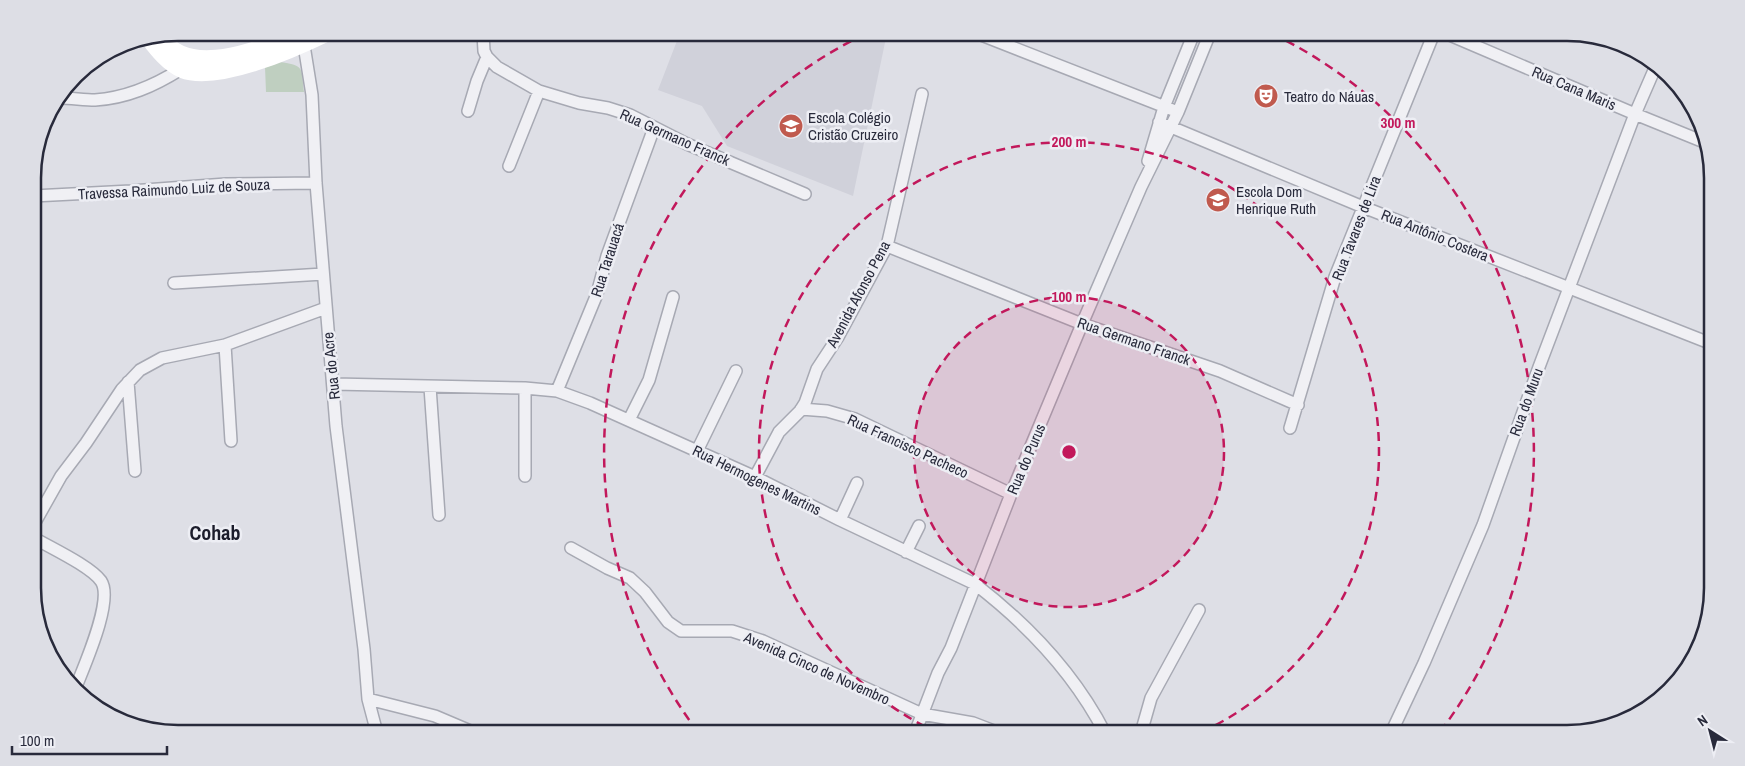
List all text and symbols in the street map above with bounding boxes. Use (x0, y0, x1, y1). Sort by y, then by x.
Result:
street label: Rua Cana Maris (1529, 61, 1619, 115)
theatre icon: Teatro do Náuas (1253, 83, 1279, 109)
place label: Teatro do Náuas (1284, 86, 1374, 107)
street label: Rua Germano Franck (617, 103, 734, 171)
place label: Escola Colégio Cristão Cruzeiro (808, 107, 898, 145)
text: 300 m (1381, 112, 1415, 133)
school or university icon: Escola Colégio Cristão Cruzeiro (778, 113, 804, 139)
text: 200 m (1052, 131, 1086, 152)
street label: Rua Tavares de Lira (1326, 172, 1386, 283)
street label: Travessa Raimundo Luiz de Souza (77, 173, 271, 205)
place label: Escola Dom Henrique Ruth (1236, 181, 1316, 219)
school or university icon: Escola Dom Henrique Ruth (1205, 187, 1231, 213)
street label: Rua Antônio Costera (1378, 204, 1492, 266)
street label: Rua Tarauacá (585, 220, 629, 300)
street label: Avenida Afonso Pena (821, 237, 895, 352)
text: 100 m (1052, 286, 1086, 307)
street label: Rua Germano Franck (1075, 312, 1194, 370)
street label: Rua do Acre (317, 331, 345, 401)
street label: Rua do Muru (1504, 365, 1548, 439)
street label: Rua Francisco Pacheco (844, 409, 972, 483)
street label: Rua do Purus (1002, 420, 1050, 498)
street label: Rua Hermogenes Martins (689, 440, 825, 520)
centre of rings (1060, 443, 1078, 461)
district label: Cohab (189, 519, 241, 546)
street label: Avenida Cinco de Novembro (740, 626, 893, 710)
north arrow (1685, 706, 1735, 756)
text: N (1694, 711, 1711, 730)
scale bar (12, 724, 168, 756)
text: 100 m (20, 730, 54, 751)

